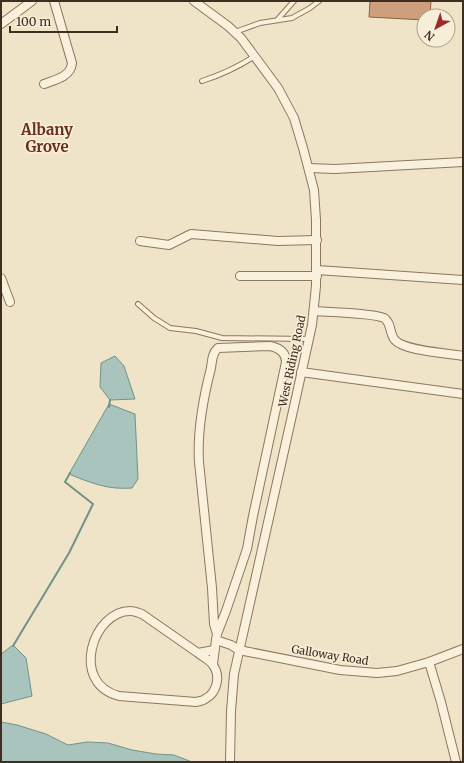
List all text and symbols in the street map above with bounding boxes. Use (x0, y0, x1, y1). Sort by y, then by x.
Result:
scale bar (10, 8, 117, 34)
north arrow (416, 8, 456, 48)
text: 100 m (16, 14, 51, 29)
text: N (422, 27, 437, 44)
district label: Albany Grove (20, 120, 73, 156)
street label: West Riding Road (275, 314, 309, 409)
street label: Galloway Road (290, 642, 370, 668)

